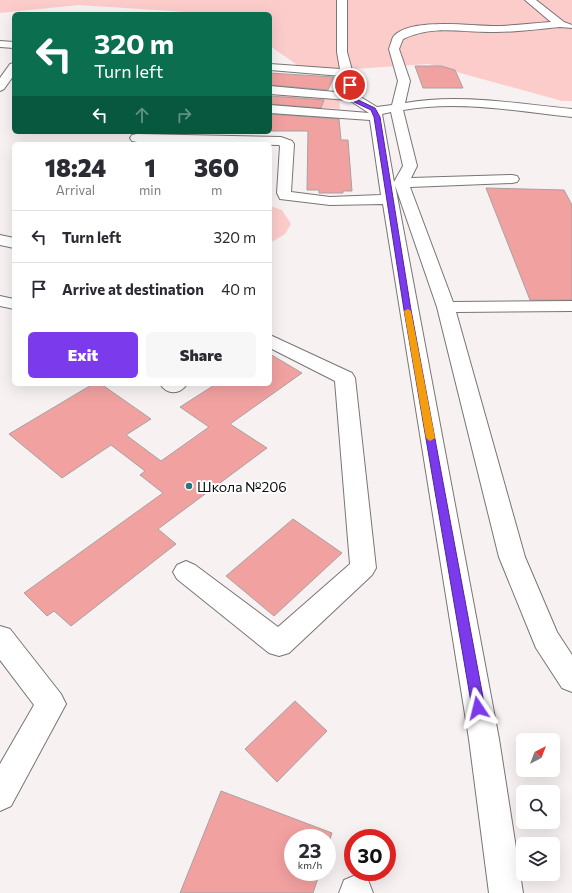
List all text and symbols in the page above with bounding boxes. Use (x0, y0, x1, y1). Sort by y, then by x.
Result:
text: 320 m (94, 26, 174, 60)
icon: left (28, 28, 80, 80)
text: Turn left (94, 60, 163, 82)
pin (333, 68, 367, 102)
icon: arrive (339, 74, 361, 96)
icon: left (89, 104, 111, 126)
icon: ahead (131, 104, 153, 126)
icon: right (173, 104, 195, 126)
text: 18:24 (45, 153, 106, 182)
text: 1 (144, 153, 156, 182)
text: 360 (194, 153, 239, 182)
text: Arrival (56, 182, 95, 198)
text: min (139, 182, 161, 198)
text: m (211, 182, 222, 198)
icon: left (28, 226, 50, 248)
text: Turn left (62, 228, 121, 246)
text: 320 m (213, 228, 256, 246)
icon: arrive (28, 278, 50, 300)
text: Arrive at destination (62, 280, 204, 298)
text: 40 m (221, 280, 256, 298)
button: Exit (28, 332, 138, 378)
button: Share (146, 332, 256, 378)
place label: Школа №206 (197, 478, 287, 495)
marker: Школа №206 (184, 481, 194, 491)
position arrow (457, 687, 499, 729)
north arrow (516, 733, 560, 777)
map controls (516, 733, 560, 881)
button: search (516, 785, 560, 829)
speed limit sign: 30 (344, 829, 396, 881)
button: layers (516, 837, 560, 881)
text: 23 (298, 838, 322, 862)
text: km/h (298, 859, 322, 871)

